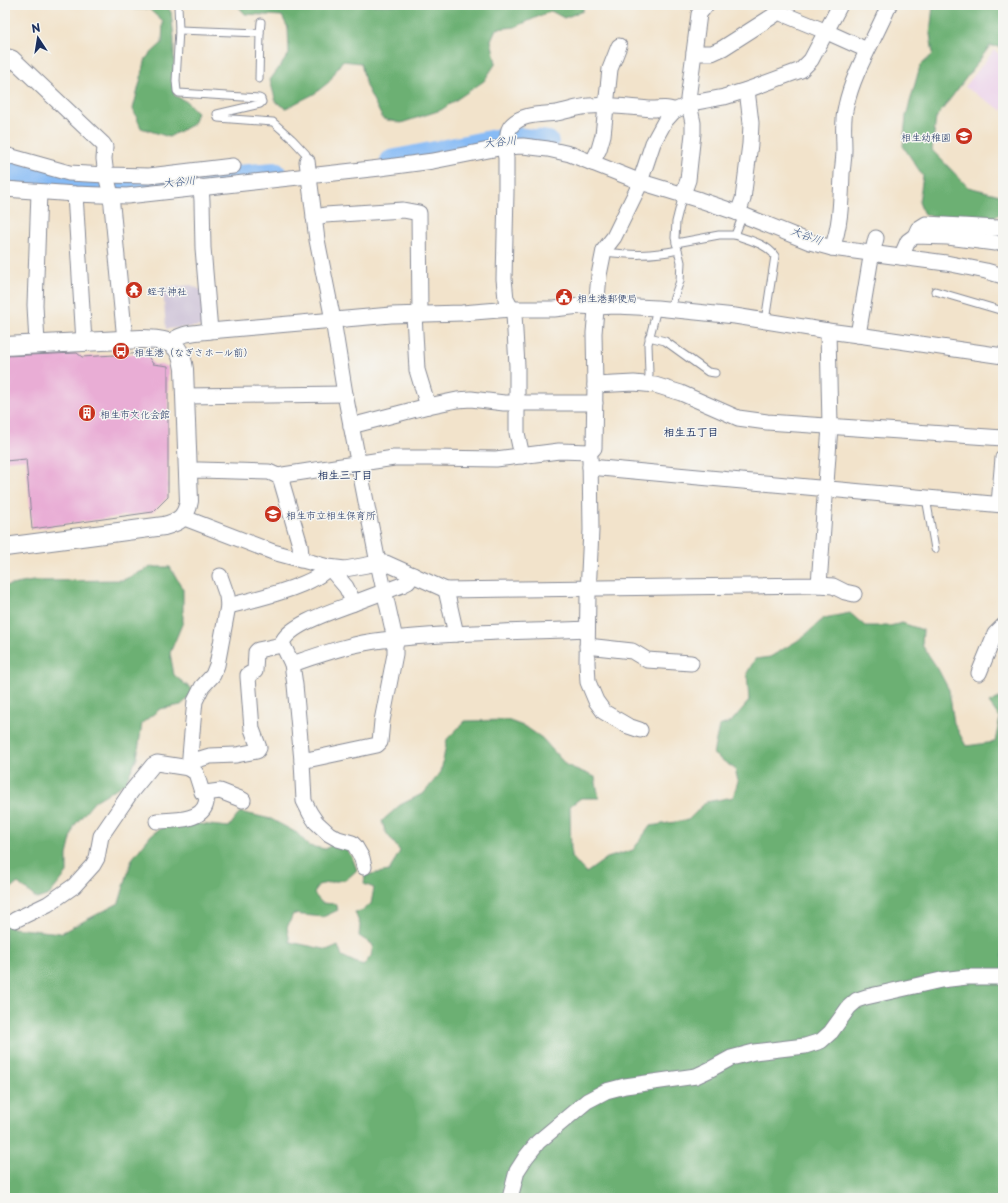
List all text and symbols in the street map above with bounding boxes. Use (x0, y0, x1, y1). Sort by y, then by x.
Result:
north arrow (18, 18, 58, 58)
text: N (30, 18, 42, 37)
school or university icon: 相生幼稚園 (954, 126, 974, 146)
place label: 相生幼稚園 (901, 129, 951, 144)
water label: 大谷川 (483, 131, 517, 151)
water label: 大谷川 (162, 171, 196, 191)
water label: 大谷川 (789, 221, 825, 249)
temple icon: 蛭子神社 (124, 280, 144, 300)
place label: 蛭子神社 (147, 283, 187, 298)
public building icon: 相生港郵便局 (554, 287, 574, 307)
place label: 相生港郵便局 (577, 290, 637, 305)
bus stop icon: 相生港（なぎさホール前） (111, 341, 131, 361)
place label: 相生港（なぎさホール前） (134, 344, 253, 359)
building icon: 相生市文化会館 (77, 403, 97, 423)
place label: 相生市文化会館 (100, 406, 170, 421)
district label: 相生五丁目 (664, 423, 719, 440)
district label: 相生三丁目 (318, 466, 373, 483)
school or university icon: 相生市立相生保育所 (263, 504, 283, 524)
place label: 相生市立相生保育所 (286, 507, 376, 522)

